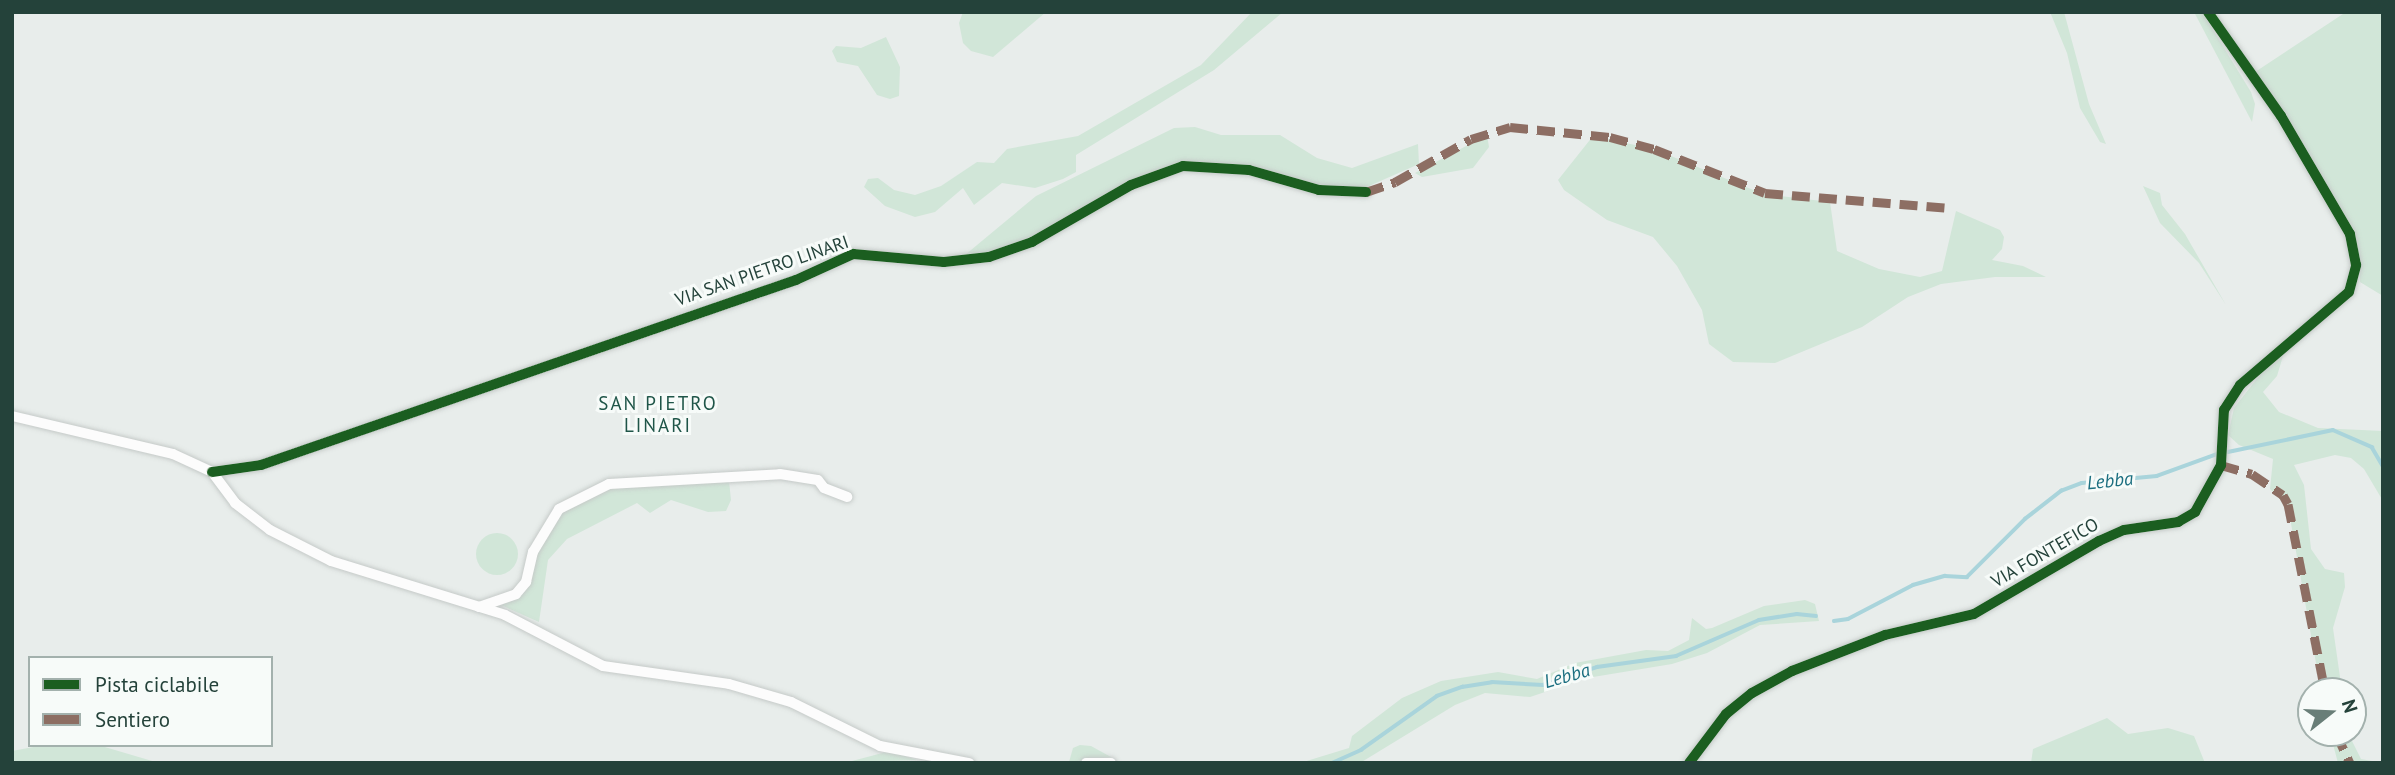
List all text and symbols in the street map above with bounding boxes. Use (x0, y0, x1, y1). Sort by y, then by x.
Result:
street label: VIA SAN PIETRO LINARI (672, 231, 852, 311)
district label: SAN PIETRO LINARI (600, 393, 716, 437)
water label: Lebba (2086, 467, 2134, 495)
street label: VIA FONTEFICO (1987, 513, 2103, 593)
legend (28, 656, 273, 747)
water label: Lebba (1541, 659, 1593, 693)
text: Pista ciclabile (95, 671, 219, 698)
north arrow (2297, 677, 2367, 747)
text: N (2337, 696, 2363, 716)
text: Sentiero (95, 706, 170, 733)

